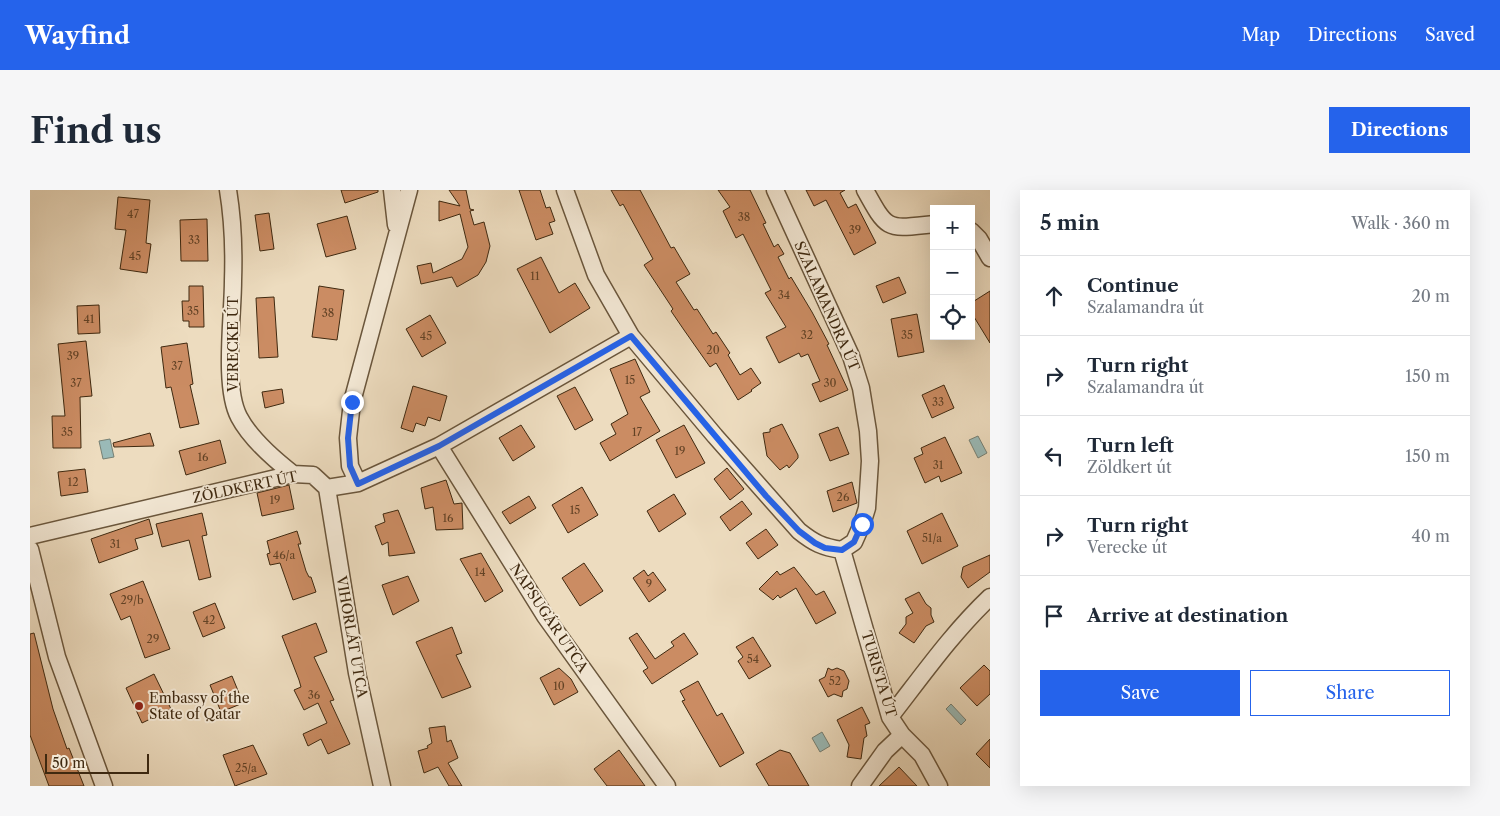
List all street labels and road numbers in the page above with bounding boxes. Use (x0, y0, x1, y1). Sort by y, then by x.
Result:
street label: SZALAMANDRA ÚT (790, 238, 865, 374)
street label: VERECKE ÚT (223, 295, 242, 393)
street label: ZÖLDKERT ÚT (191, 466, 300, 507)
street label: NAPSUGÁR UTCA (506, 560, 592, 676)
street label: VIHORLÁT UTCA (332, 574, 372, 700)
street label: TURISTA ÚT (857, 628, 902, 720)

